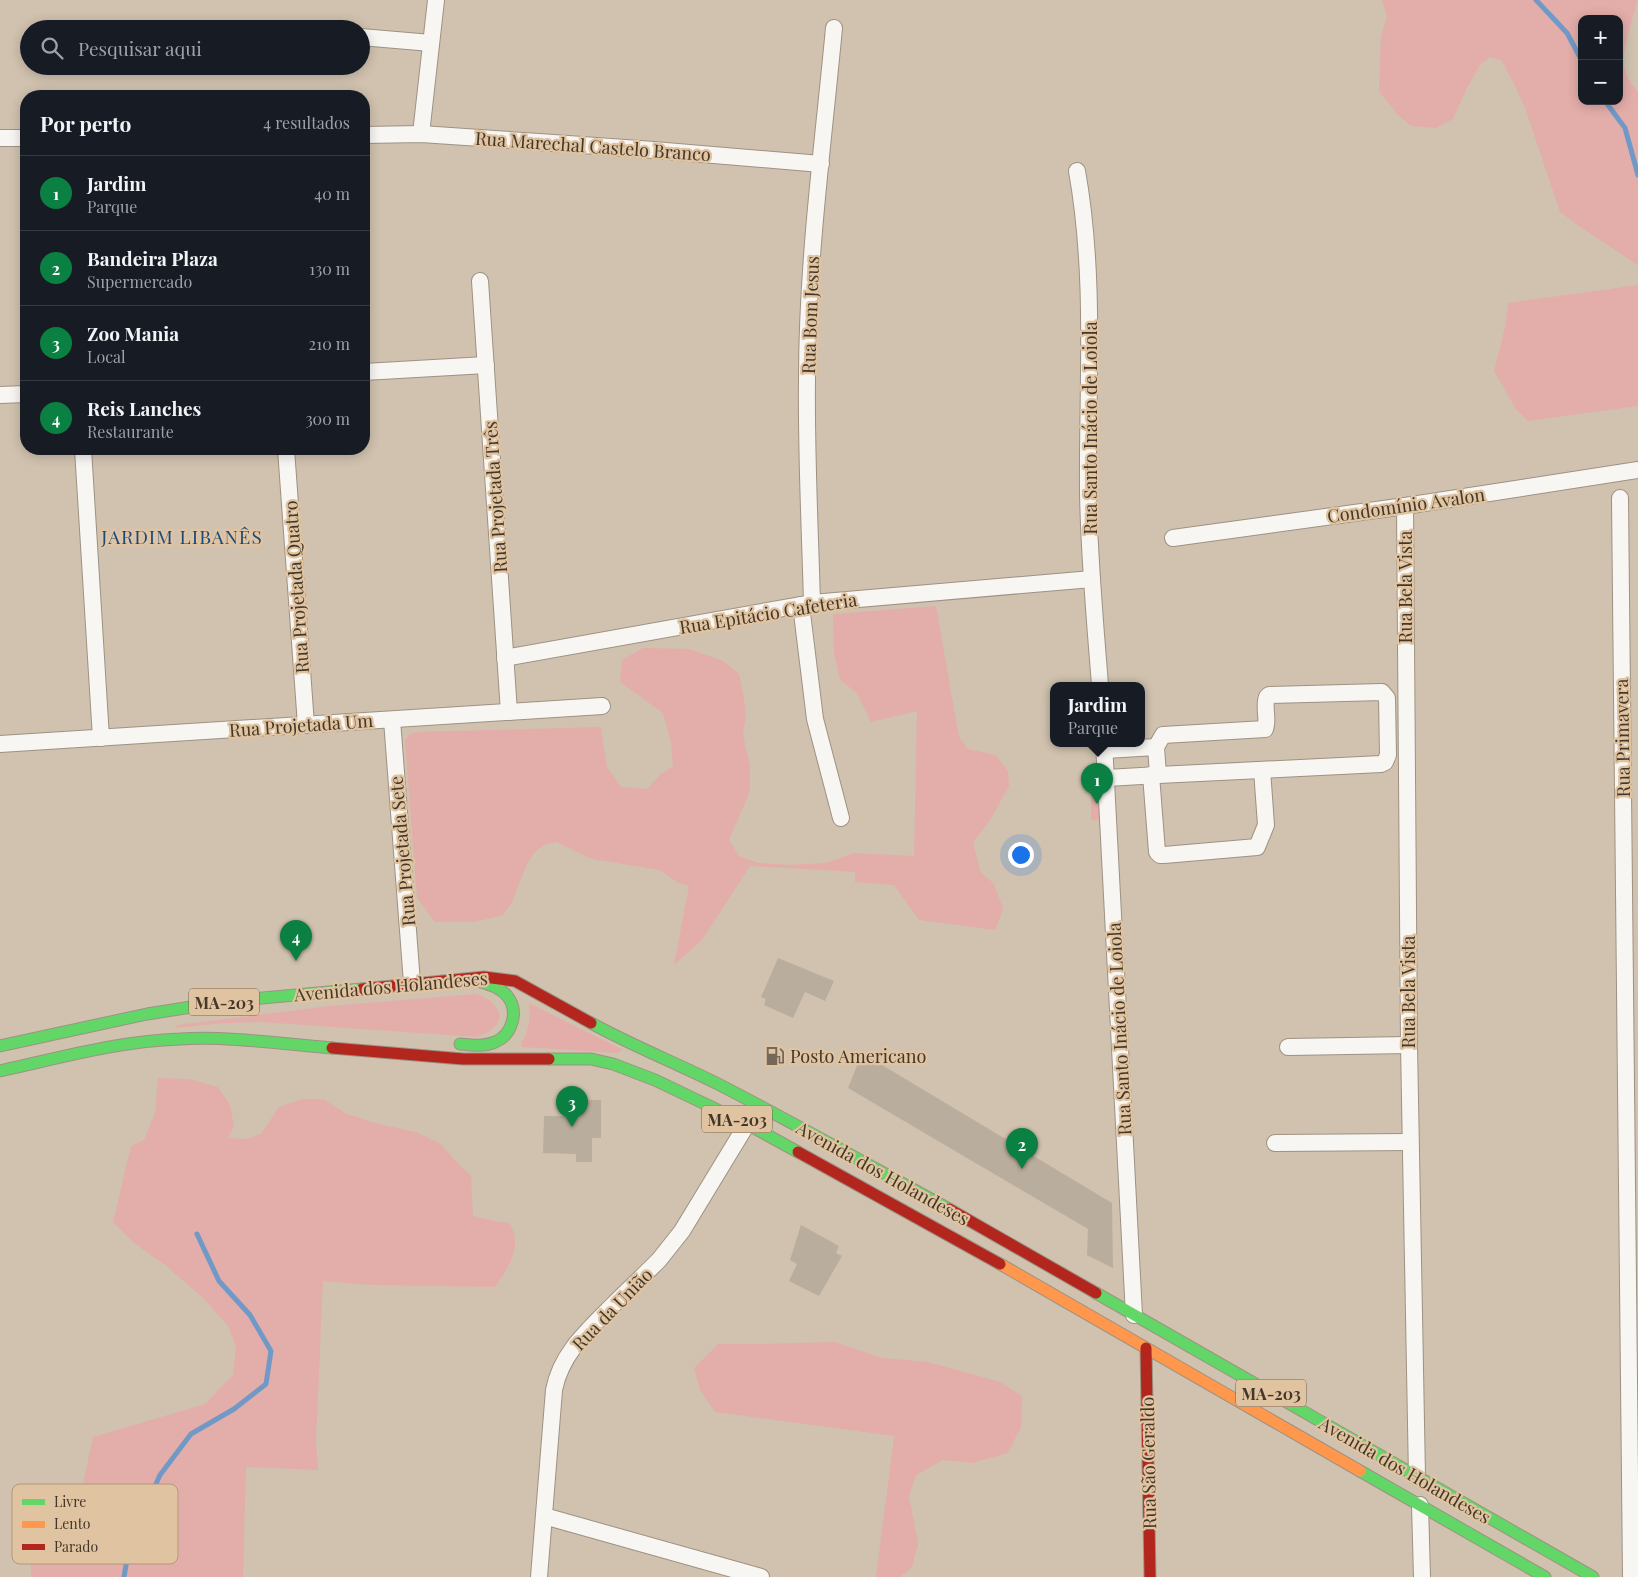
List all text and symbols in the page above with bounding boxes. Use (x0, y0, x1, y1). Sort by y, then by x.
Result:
map controls (1578, 15, 1623, 105)
button: + (1578, 15, 1623, 60)
search box (20, 20, 370, 75)
icon: search (38, 34, 66, 62)
text: Pesquisar aqui (78, 35, 202, 61)
button: − (1578, 60, 1623, 105)
text: Por perto (40, 109, 131, 137)
text: 4 resultados (263, 112, 350, 133)
street label: Rua Marechal Castelo Branco (474, 126, 712, 166)
text: Jardim (87, 170, 147, 196)
text: 1 (53, 183, 59, 204)
text: 40 m (314, 183, 350, 204)
text: Parque (87, 196, 137, 217)
text: Bandeira Plaza (87, 245, 218, 271)
street label: Rua Bom Jesus (796, 256, 824, 374)
text: 2 (52, 258, 60, 279)
text: 130 m (309, 258, 350, 279)
text: Supermercado (87, 271, 192, 292)
text: Zoo Mania (87, 320, 179, 346)
street label: Rua Santo Inácio de Loiola (1078, 321, 1102, 535)
text: 3 (52, 333, 60, 354)
text: 210 m (309, 333, 350, 354)
text: Local (87, 346, 126, 367)
text: Reis Lanches (87, 395, 201, 421)
text: 4 (52, 408, 60, 429)
text: 300 m (305, 408, 350, 429)
street label: Rua Projetada Três (478, 420, 512, 574)
text: Restaurante (87, 421, 174, 442)
street label: Condomínio Avalon (1326, 482, 1487, 528)
street label: Rua Projetada Quatro (278, 500, 314, 674)
district label: JARDIM LIBANÊS (100, 523, 263, 549)
street label: Rua Bela Vista (1393, 531, 1417, 643)
street label: Rua Epitácio Cafeteria (677, 587, 859, 639)
street label: Rua Primavera (1609, 678, 1635, 798)
popup (1050, 682, 1145, 747)
text: Jardim (1068, 691, 1127, 717)
street label: Rua Projetada Um (228, 708, 374, 742)
text: Parque (1068, 717, 1118, 738)
pin: 1 (1081, 763, 1113, 804)
street label: Rua Projetada Sete (383, 775, 421, 927)
your location (1008, 842, 1034, 868)
pin: 4 (280, 920, 312, 961)
street label: Rua Santo Inácio de Loiola (1101, 922, 1137, 1136)
street label: Rua Bela Vista (1396, 936, 1420, 1048)
street label: Avenida dos Holandeses (292, 966, 489, 1007)
road number: MA-203 (189, 989, 259, 1016)
place label: Posto Americano (790, 1044, 927, 1068)
fuel station icon: Posto Americano (764, 1045, 786, 1067)
pin: 3 (556, 1086, 588, 1127)
road number: MA-203 (702, 1106, 772, 1132)
street label: Avenida dos Holandeses (791, 1115, 974, 1231)
pin: 2 (1006, 1128, 1038, 1169)
street label: Rua da União (567, 1262, 658, 1355)
road number: MA-203 (1236, 1380, 1306, 1406)
street label: Rua São Geraldo (1135, 1396, 1161, 1529)
street label: Avenida dos Holandeses (1314, 1411, 1495, 1529)
legend (12, 1484, 178, 1564)
text: Livre (54, 1492, 86, 1511)
text: Lento (54, 1514, 91, 1533)
text: Parado (54, 1537, 98, 1556)

